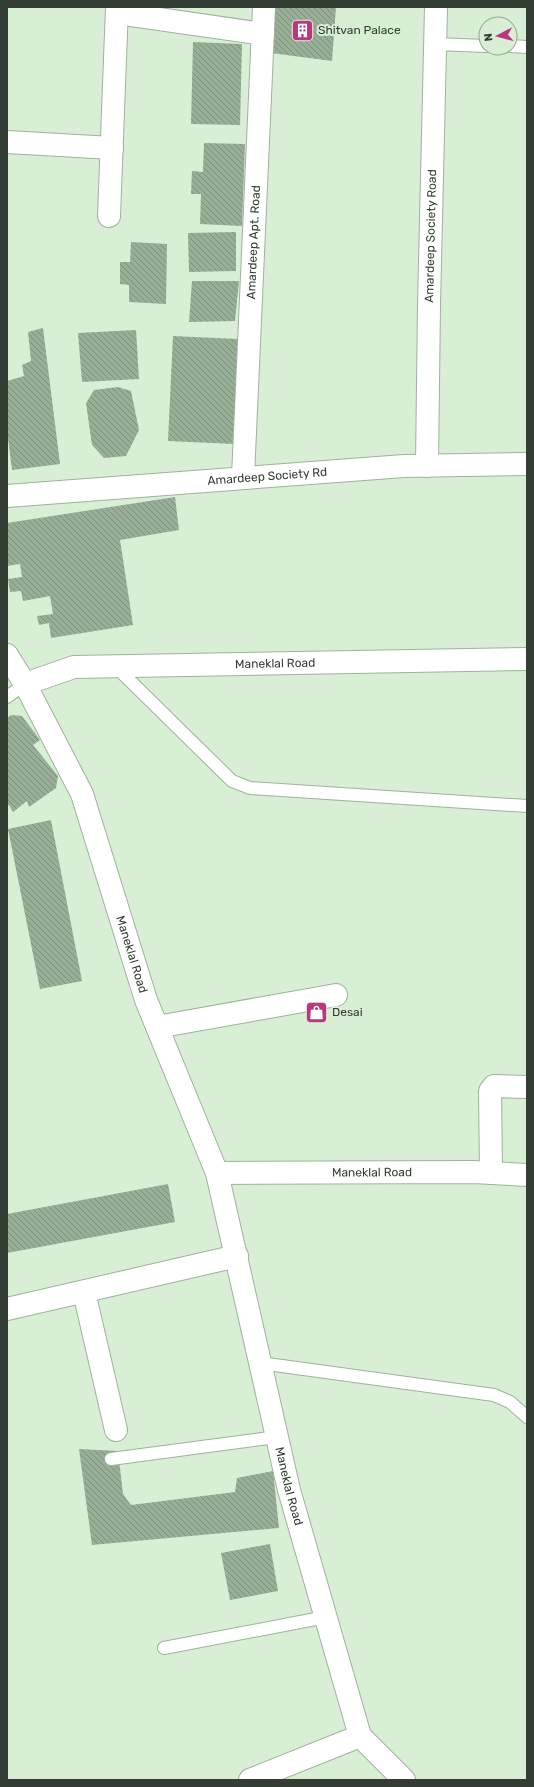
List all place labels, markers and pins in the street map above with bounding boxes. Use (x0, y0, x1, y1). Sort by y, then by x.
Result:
building icon: Shitvan Palace (290, 17, 316, 43)
place label: Shitvan Palace (318, 23, 401, 37)
shop icon: Desai (303, 999, 329, 1025)
place label: Desai (332, 1005, 363, 1019)

